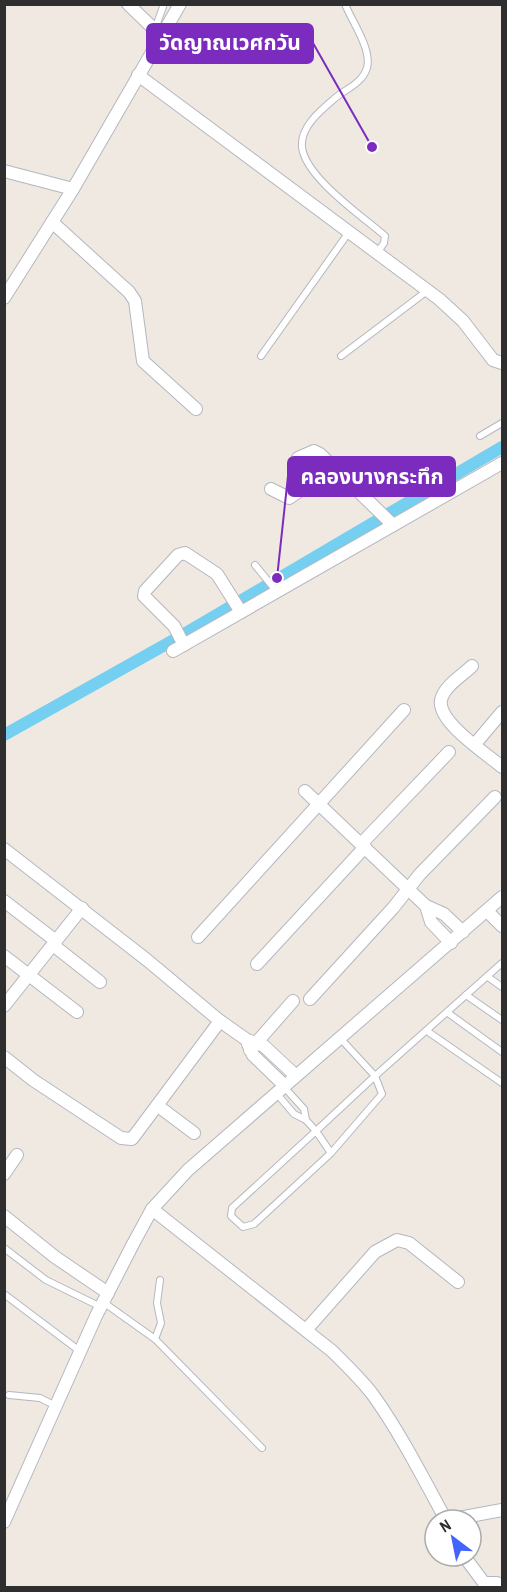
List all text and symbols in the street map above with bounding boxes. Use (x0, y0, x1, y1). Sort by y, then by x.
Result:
callout: วัดญาณเวศกวัน (147, 24, 313, 63)
text: วัดญาณเวศกวัน (159, 28, 301, 57)
callout: คลองบางกระทึก (288, 457, 455, 496)
text: คลองบางกระทึก (300, 462, 444, 491)
north arrow (423, 1508, 483, 1568)
text: N (435, 1513, 455, 1537)

